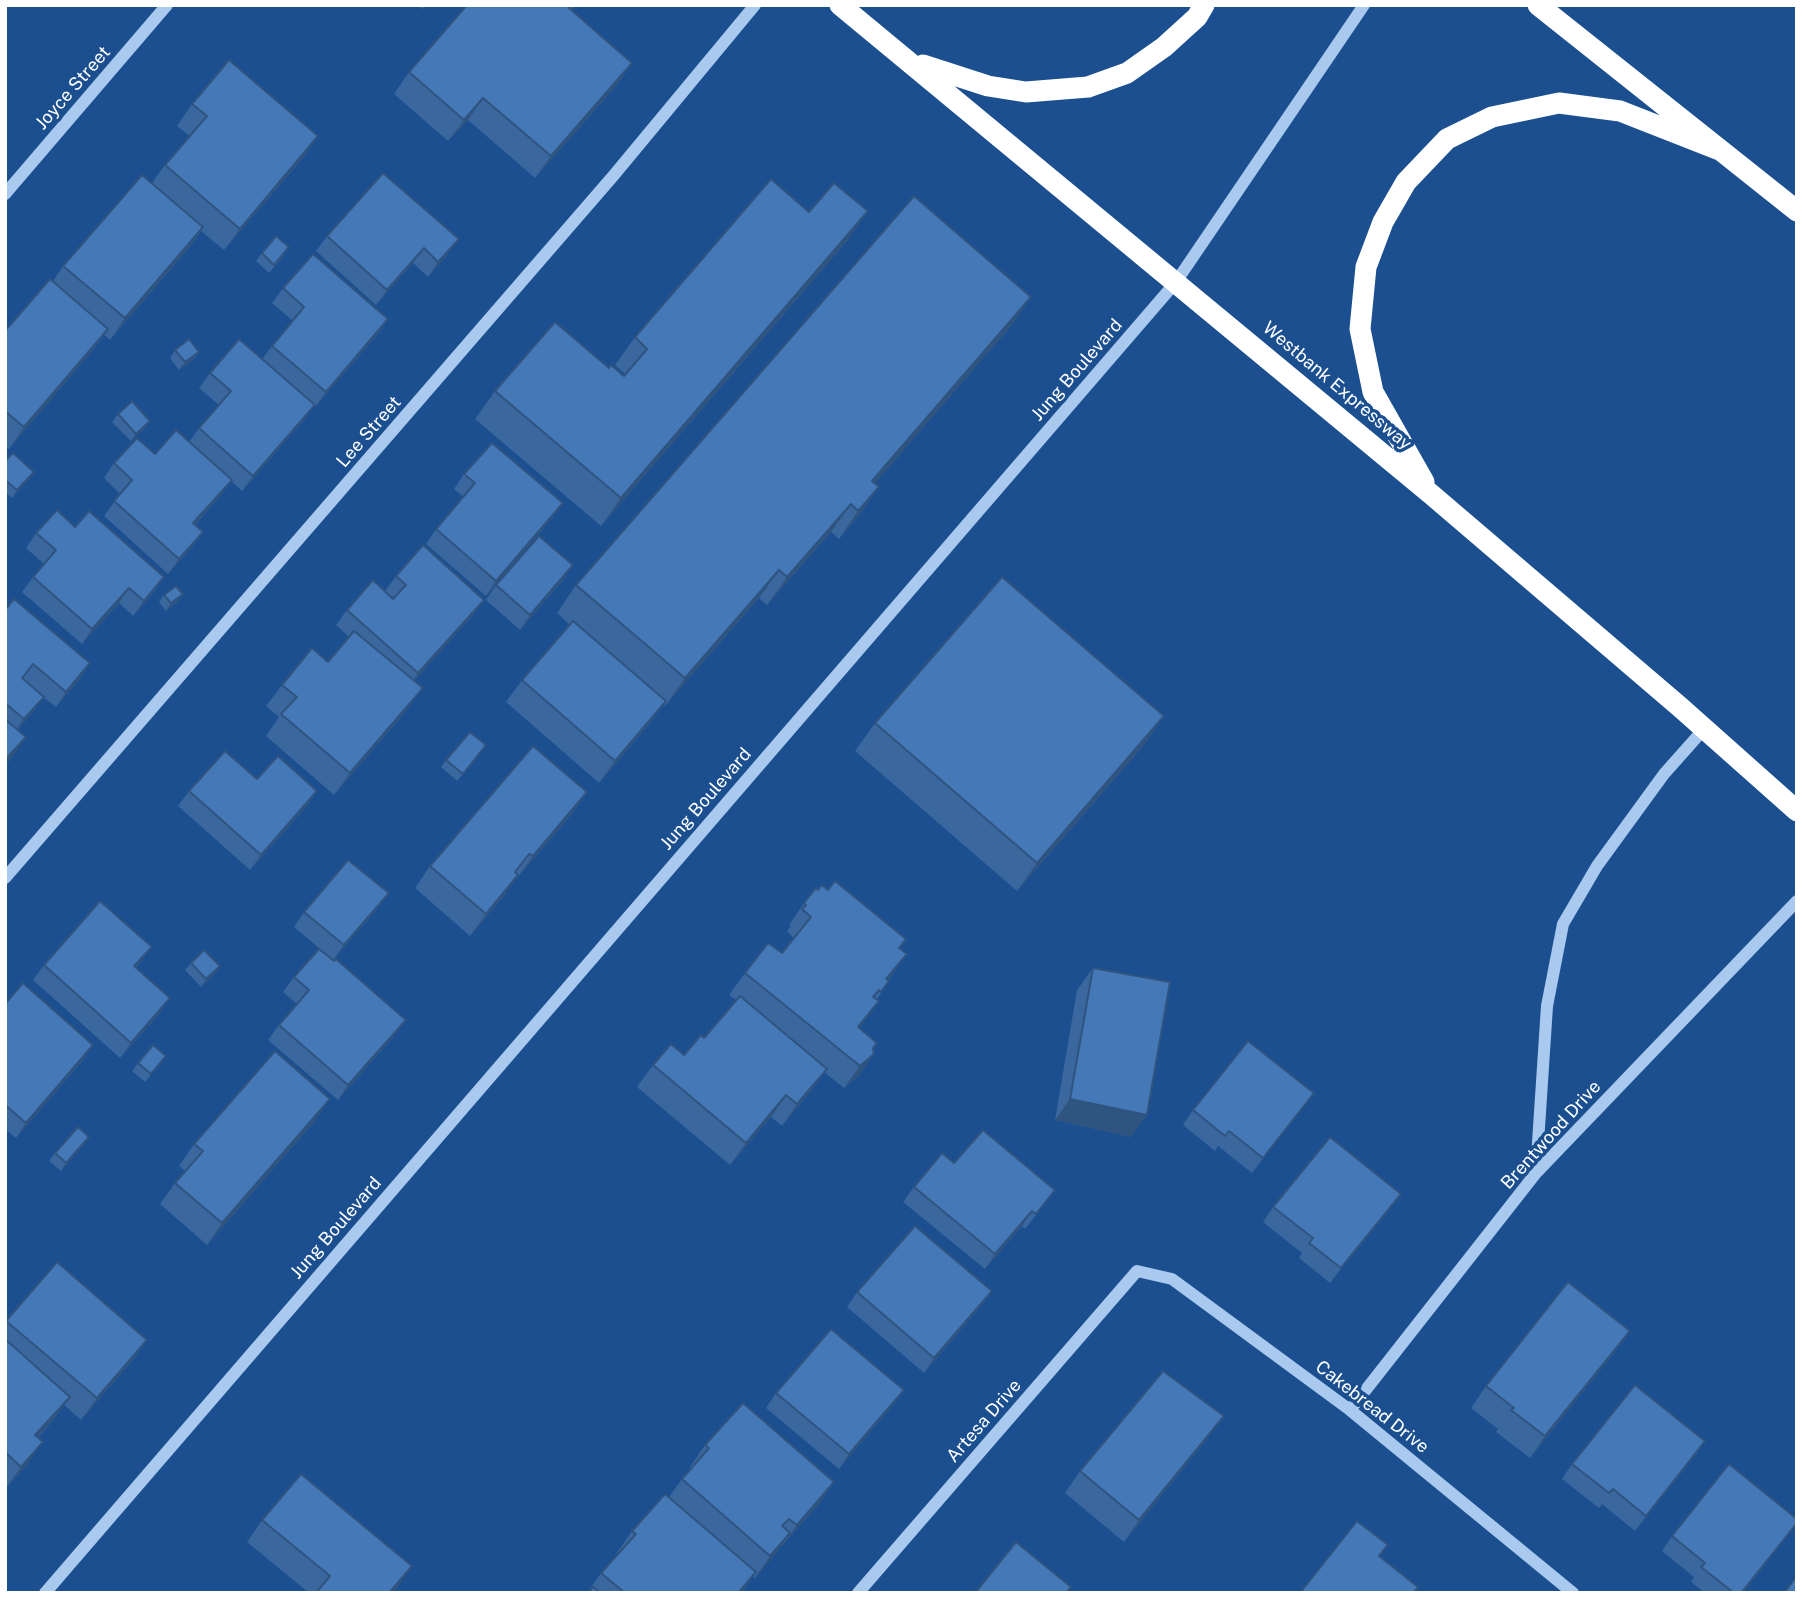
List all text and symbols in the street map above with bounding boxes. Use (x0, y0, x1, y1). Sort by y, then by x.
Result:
street label: Joyce Street (31, 42, 115, 134)
street label: Jung Boulevard (1027, 315, 1127, 425)
street label: Westbank Expressway (1258, 317, 1416, 455)
street label: Lee Street (332, 392, 406, 472)
street label: Jung Boulevard (656, 744, 756, 854)
street label: Brentwood Drive (1497, 1076, 1605, 1194)
street label: Jung Boulevard (286, 1173, 386, 1283)
street label: Cakebread Drive (1311, 1356, 1433, 1458)
street label: Artesa Drive (942, 1375, 1026, 1467)

